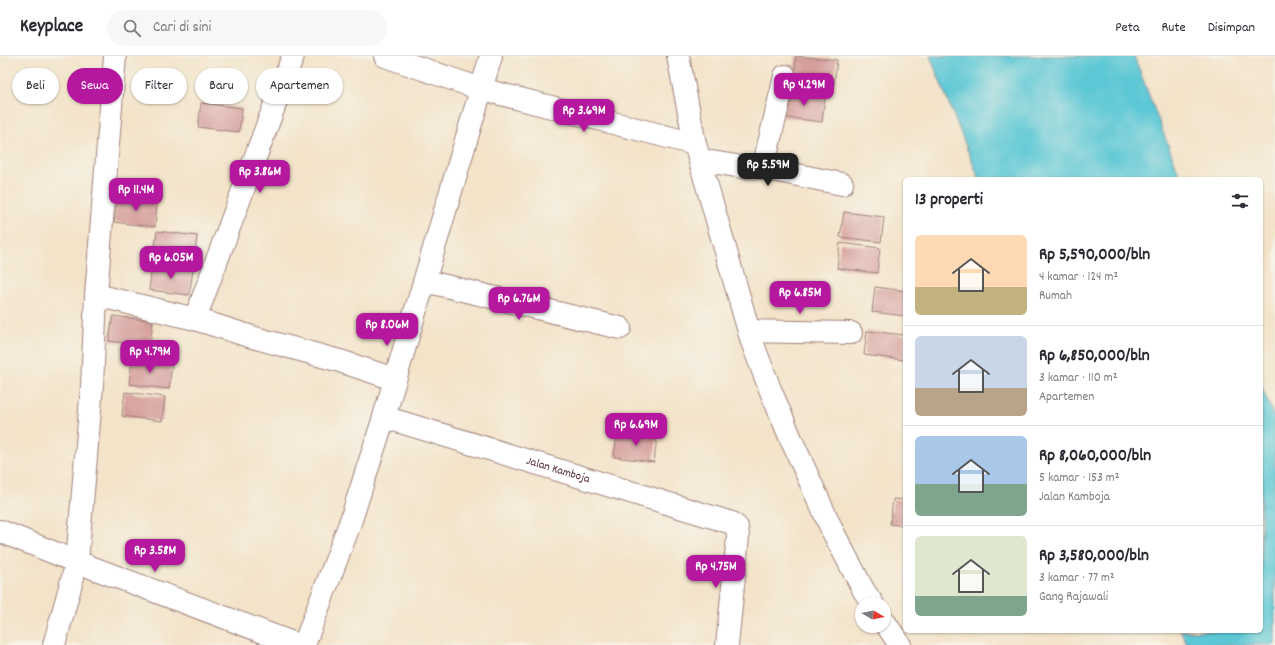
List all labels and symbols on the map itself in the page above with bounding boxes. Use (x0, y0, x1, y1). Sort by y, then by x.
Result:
pin: Rp 4.29M (763, 73, 845, 107)
pin: Rp 3.69M (543, 99, 625, 133)
pin: Rp 5.59M (727, 153, 809, 187)
pin: Rp 3.86M (219, 160, 301, 194)
pin: Rp 11.4M (95, 178, 177, 212)
pin: Rp 6.05M (130, 246, 212, 280)
pin: Rp 6.85M (759, 281, 841, 315)
pin: Rp 6.76M (478, 287, 560, 321)
pin: Rp 8.06M (346, 313, 428, 347)
pin: Rp 4.79M (109, 340, 191, 374)
pin: Rp 6.69M (595, 413, 677, 447)
street label: Jalan Kamboja (524, 452, 592, 488)
pin: Rp 3.58M (114, 539, 196, 573)
pin: Rp 4.75M (675, 555, 757, 589)
north arrow (855, 597, 891, 633)

